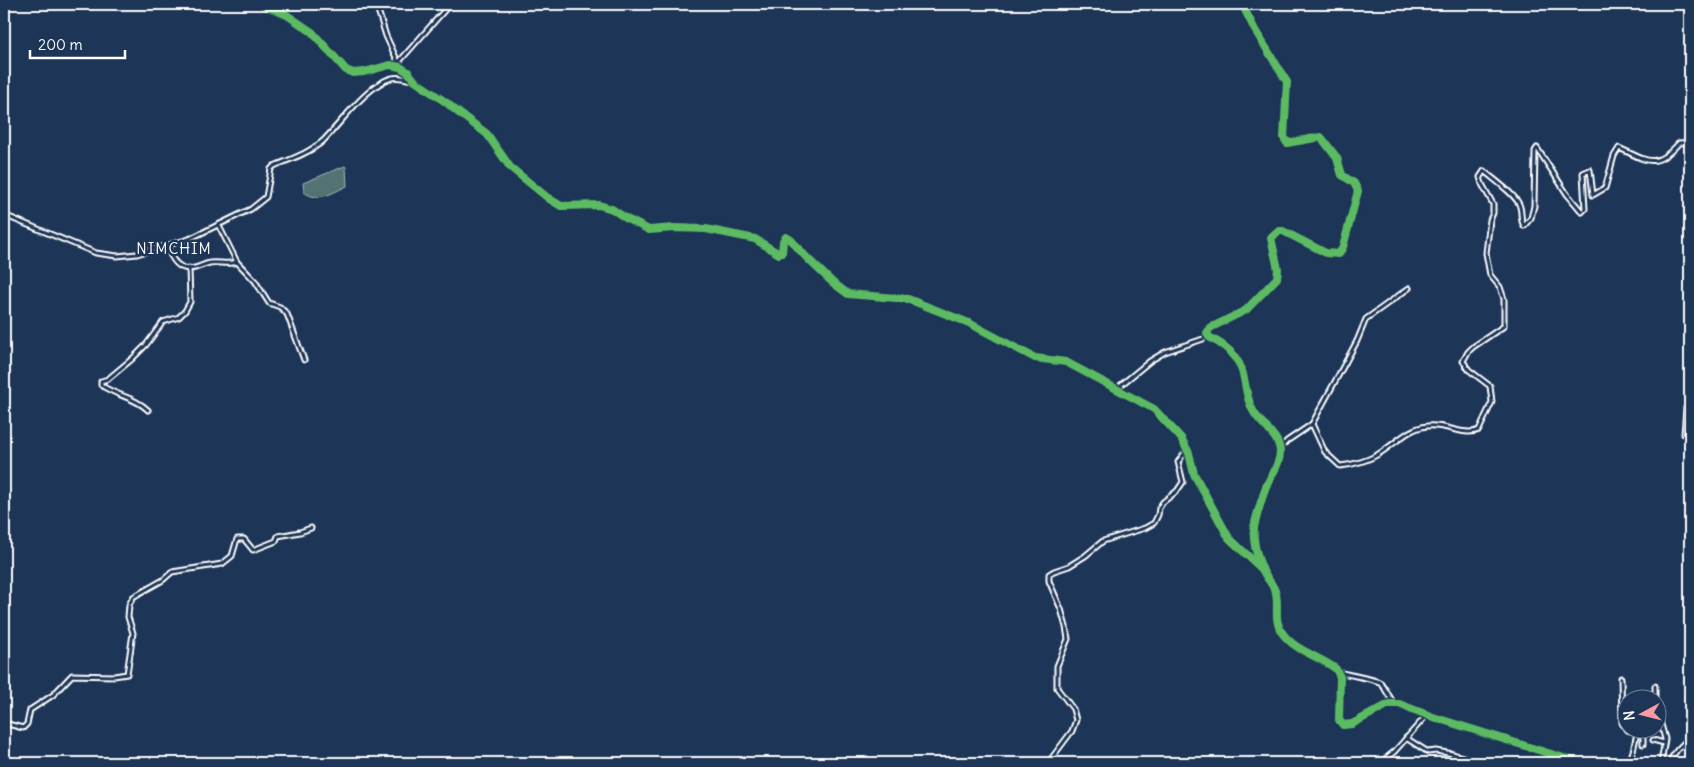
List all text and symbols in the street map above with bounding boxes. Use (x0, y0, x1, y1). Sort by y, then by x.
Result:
scale bar (30, 28, 125, 60)
text: 200 m (38, 35, 83, 54)
district label: NIMCHIM (136, 239, 212, 258)
north arrow (1616, 690, 1666, 740)
text: N (1620, 710, 1639, 721)

